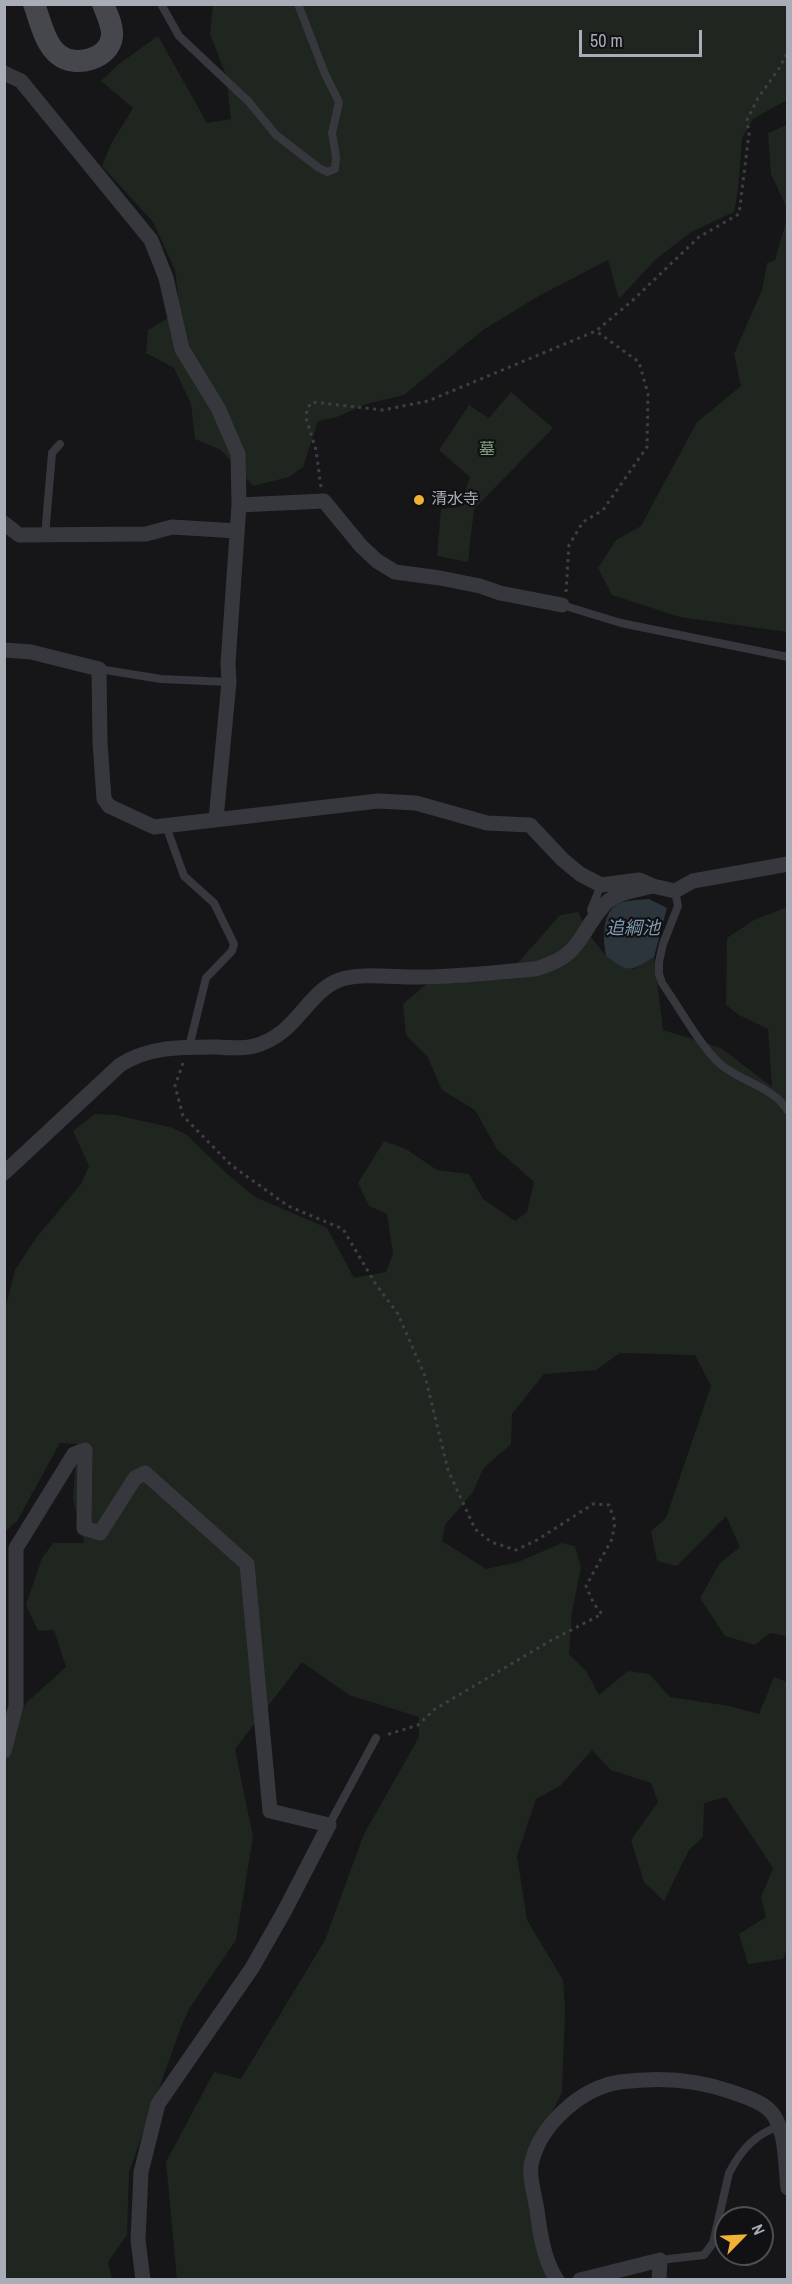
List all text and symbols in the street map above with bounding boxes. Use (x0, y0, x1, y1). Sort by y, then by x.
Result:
scale bar (582, 18, 705, 56)
text: 50 m (590, 28, 623, 53)
park label: 墓 (479, 440, 495, 460)
place label: 清水寺 (431, 490, 479, 510)
marker: 清水寺 (412, 493, 426, 507)
water label: 追綱池 (606, 918, 660, 940)
north arrow (714, 2206, 774, 2266)
text: N (747, 2221, 771, 2238)

